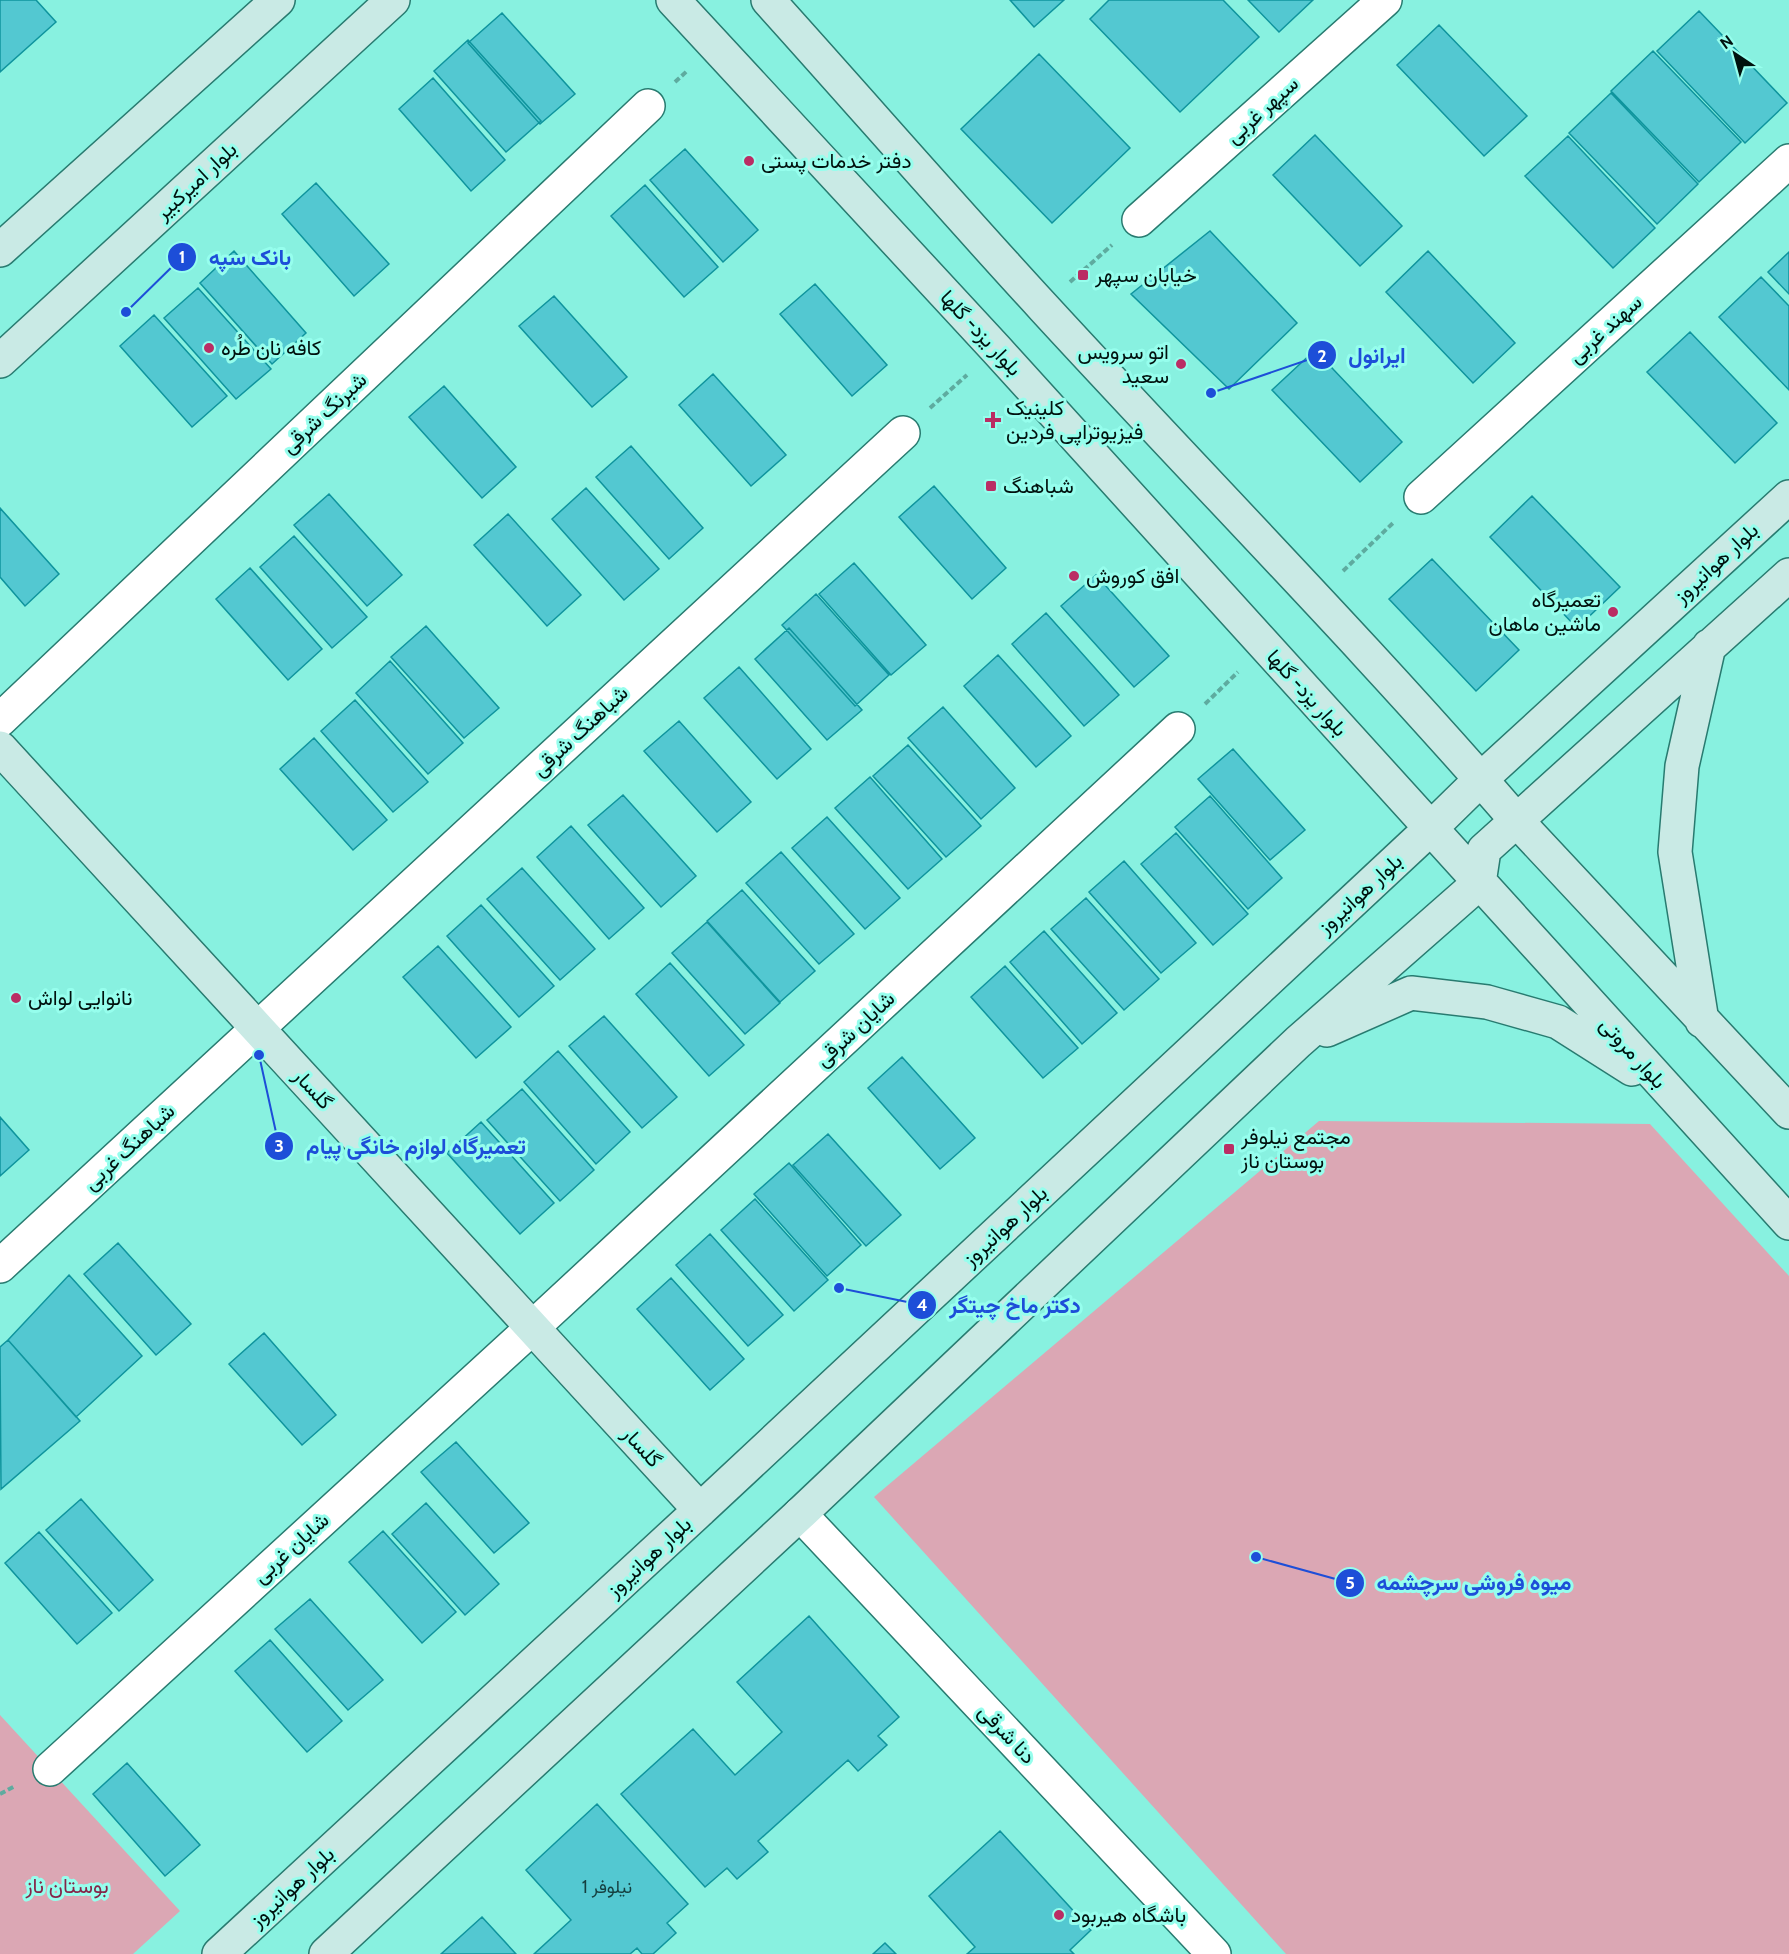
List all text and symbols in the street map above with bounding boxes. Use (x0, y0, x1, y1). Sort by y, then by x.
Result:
north arrow (1705, 24, 1765, 84)
text: N (1716, 31, 1737, 53)
street label: سپهر غربی (1220, 71, 1304, 150)
street label: بلوار امیرکبیر (149, 137, 242, 226)
place label: دفتر خدمات پستی (761, 148, 911, 175)
marker: دفتر خدمات پستی (742, 154, 756, 168)
callout: بانک سپه (167, 237, 303, 277)
text: بانک سپه (209, 244, 291, 273)
text: 1 (179, 246, 185, 268)
place label: خیابان سپهر (1094, 262, 1197, 289)
marker: خیابان سپهر (1076, 268, 1090, 282)
street label: بلوار یزد- گلها (935, 285, 1027, 381)
street label: سهند غربی (1563, 289, 1647, 369)
place label: کافه نان طُره (221, 334, 321, 361)
callout: ایرانول (1307, 335, 1418, 375)
place label: اتو سرویس سعید (1077, 339, 1169, 388)
marker: کافه نان طُره (202, 341, 216, 355)
text: ایرانول (1348, 342, 1406, 369)
text: 2 (1317, 345, 1327, 367)
marker: اتو سرویس سعید (1174, 357, 1188, 371)
street label: شبرنگ شرقی (276, 367, 372, 459)
place label: کلینیک فیزیوتراپی فردین (1006, 395, 1143, 446)
marker: کلینیک فیزیوتراپی فردین (984, 411, 1002, 429)
place label: شباهنگ (1003, 473, 1074, 498)
marker: شباهنگ (984, 479, 998, 493)
street label: بلوار هوانیروز (1667, 517, 1764, 609)
place label: افق کوروش (1086, 563, 1179, 589)
marker: افق کوروش (1067, 569, 1081, 583)
place label: تعمیرگاه ماشین ماهان (1489, 587, 1601, 636)
marker: تعمیرگاه ماشین ماهان (1606, 605, 1620, 619)
street label: بلوار یزد- گلها (1261, 644, 1353, 742)
street label: شباهنگ شرقی (527, 680, 633, 782)
street label: بلوار هوانیروز (1311, 848, 1408, 940)
place label: نانوایی لواش (28, 985, 133, 1011)
street label: شایان شرقی (810, 986, 900, 1072)
marker: نانوایی لواش (9, 991, 23, 1005)
street label: بلوار مروتی (1594, 1012, 1672, 1094)
street label: گلسار (287, 1062, 338, 1115)
street label: شباهنگ غربی (78, 1098, 180, 1196)
place label: مجتمع نیلوفر بوستان ناز (1240, 1124, 1351, 1174)
callout: تعمیرگاه لوازم خانگی پیام (264, 1126, 537, 1166)
text: تعمیرگاه لوازم خانگی پیام (306, 1133, 526, 1162)
text: 3 (274, 1135, 284, 1157)
marker: مجتمع نیلوفر بوستان ناز (1222, 1142, 1236, 1156)
street label: بلوار هوانیروز (956, 1180, 1053, 1272)
callout: دکتر ماخ چیتگر (907, 1285, 1093, 1325)
text: دکتر ماخ چیتگر (948, 1292, 1081, 1321)
text: 4 (916, 1294, 928, 1316)
street label: گلسار (616, 1420, 667, 1473)
street label: شایان غربی (248, 1507, 334, 1589)
street label: بلوار هوانیروز (600, 1511, 697, 1603)
callout: میوه فروشی سرچشمه (1335, 1563, 1584, 1603)
text: میوه فروشی سرچشمه (1377, 1569, 1572, 1598)
text: 5 (1345, 1572, 1355, 1594)
street label: دنا شرقی (973, 1699, 1041, 1769)
street label: بلوار هوانیروز (243, 1841, 340, 1933)
park label: بوستان ناز (24, 1873, 109, 1899)
house number: نیلوفر 1 (582, 1876, 632, 1898)
place label: باشگاه هیربود (1071, 1902, 1186, 1928)
marker: باشگاه هیربود (1052, 1908, 1066, 1922)

